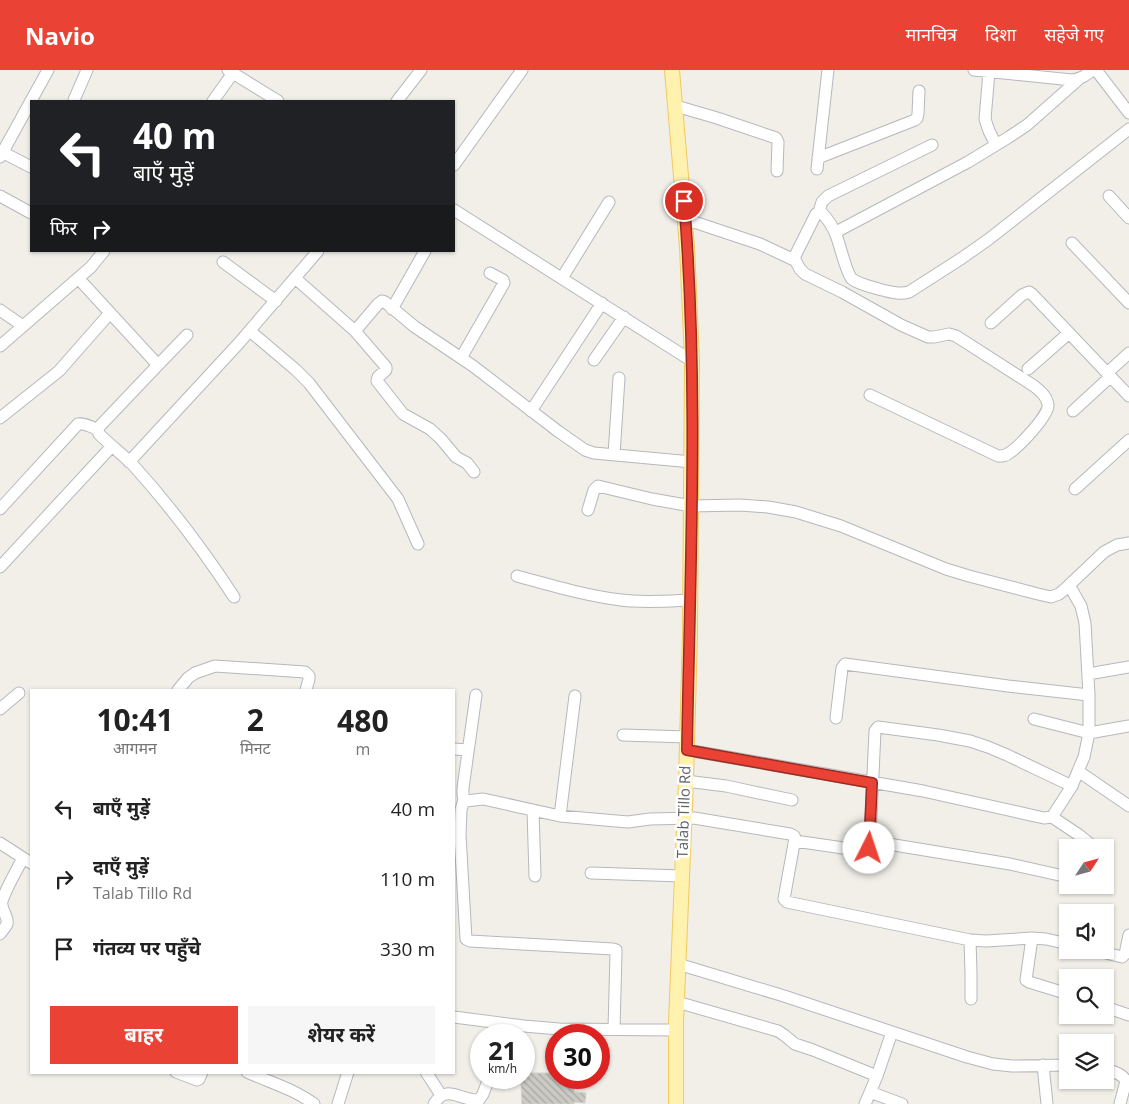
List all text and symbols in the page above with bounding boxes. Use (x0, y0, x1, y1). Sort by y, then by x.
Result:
text: Navio (25, 19, 95, 52)
text: मानचित्र (906, 22, 957, 46)
text: दिशा (985, 22, 1016, 46)
text: सहेजे गए (1044, 22, 1104, 46)
text: 40 m (133, 112, 216, 159)
icon: left (50, 120, 115, 185)
text: बाएँ मुड़ें (133, 157, 194, 187)
pin (663, 180, 705, 222)
icon: arrive (670, 187, 698, 215)
text: फिर (50, 215, 77, 241)
icon: right (87, 215, 115, 243)
text: 10:41 (96, 699, 174, 740)
text: 2 (247, 699, 264, 740)
text: 480 (337, 700, 389, 741)
text: आगमन (113, 737, 157, 759)
text: मिनट (240, 737, 271, 759)
text: m (355, 738, 370, 760)
street label: Talab Tillo Rd (671, 765, 695, 859)
icon: left (50, 795, 78, 823)
text: बाएँ मुड़ें (93, 795, 150, 821)
text: 40 m (391, 796, 435, 822)
position arrow (842, 821, 894, 873)
north arrow (1059, 839, 1114, 894)
map controls (1059, 839, 1114, 1089)
text: दाएँ मुड़ें (93, 854, 149, 880)
icon: right (50, 865, 78, 893)
text: 110 m (380, 866, 435, 892)
text: Talab Tillo Rd (93, 882, 192, 904)
button: sound (1059, 904, 1114, 959)
icon: arrive (50, 935, 78, 963)
text: गंतव्य पर पहुँचे (93, 935, 201, 961)
text: 330 m (380, 936, 435, 962)
button: search (1059, 969, 1114, 1024)
button: बाहर (50, 1006, 238, 1064)
button: शेयर करें (248, 1006, 435, 1064)
speed limit sign: 30 (545, 1024, 610, 1089)
text: 21 (488, 1033, 517, 1067)
button: layers (1059, 1034, 1114, 1089)
text: km/h (488, 1060, 517, 1077)

